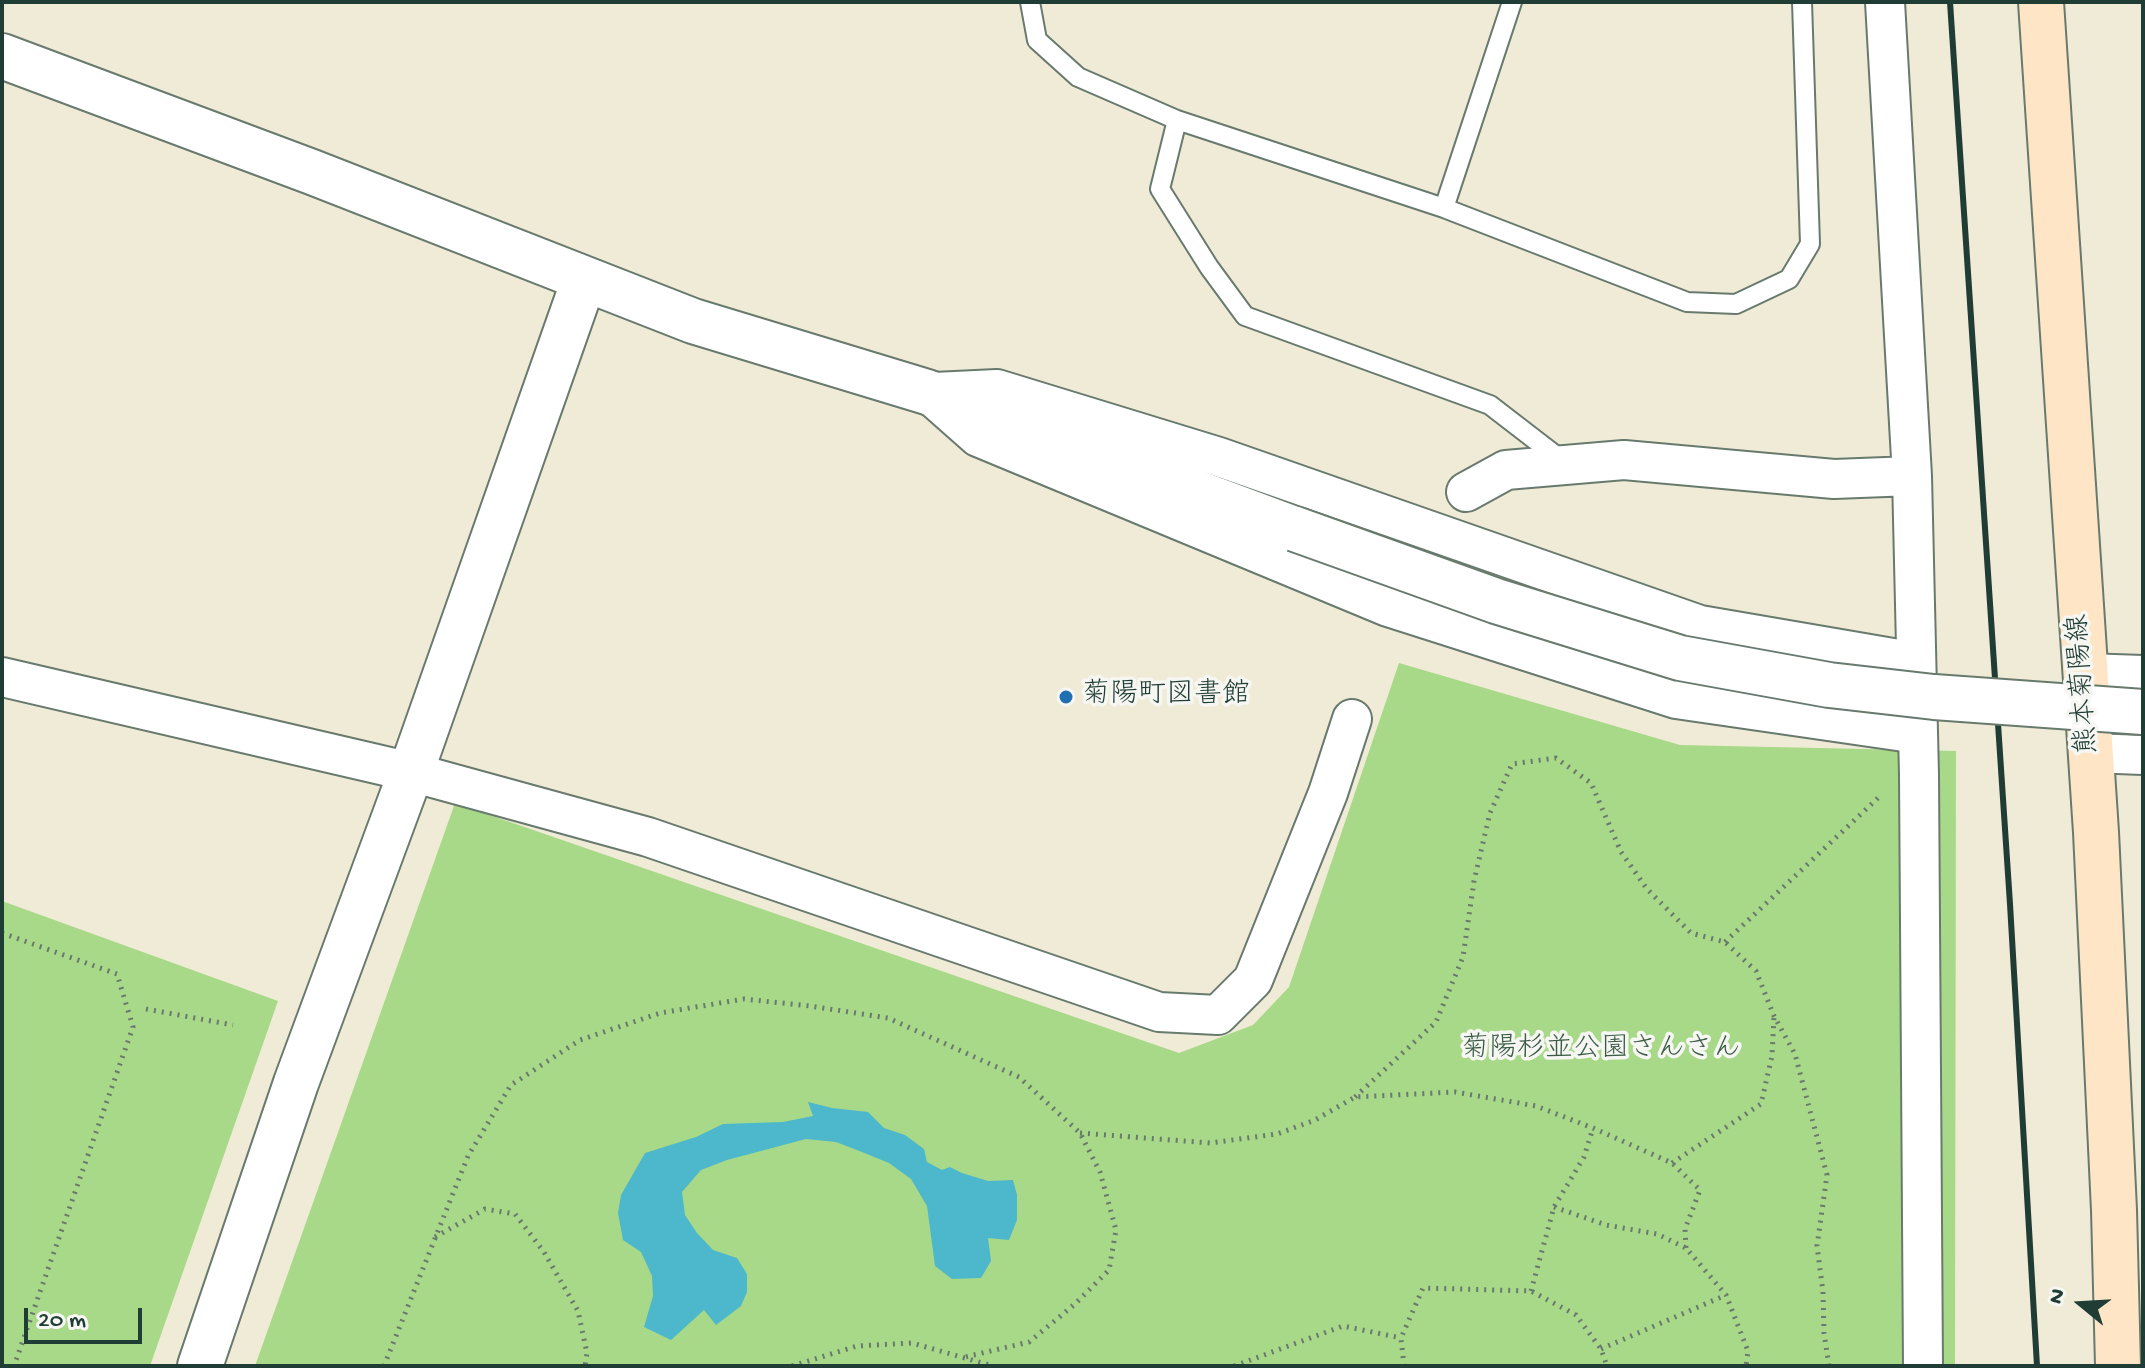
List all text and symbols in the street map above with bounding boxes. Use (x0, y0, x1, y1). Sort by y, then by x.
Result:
street label: 熊本菊陽線 (2063, 613, 2107, 755)
place label: 菊陽町図書館 (1082, 680, 1250, 714)
marker: 菊陽町図書館 (1057, 688, 1075, 706)
park label: 菊陽杉並公園さんさん (1461, 1034, 1741, 1068)
north arrow (2041, 1264, 2121, 1344)
text: N (2044, 1286, 2073, 1307)
scale bar (28, 1292, 146, 1342)
text: 20 m (38, 1307, 86, 1336)

